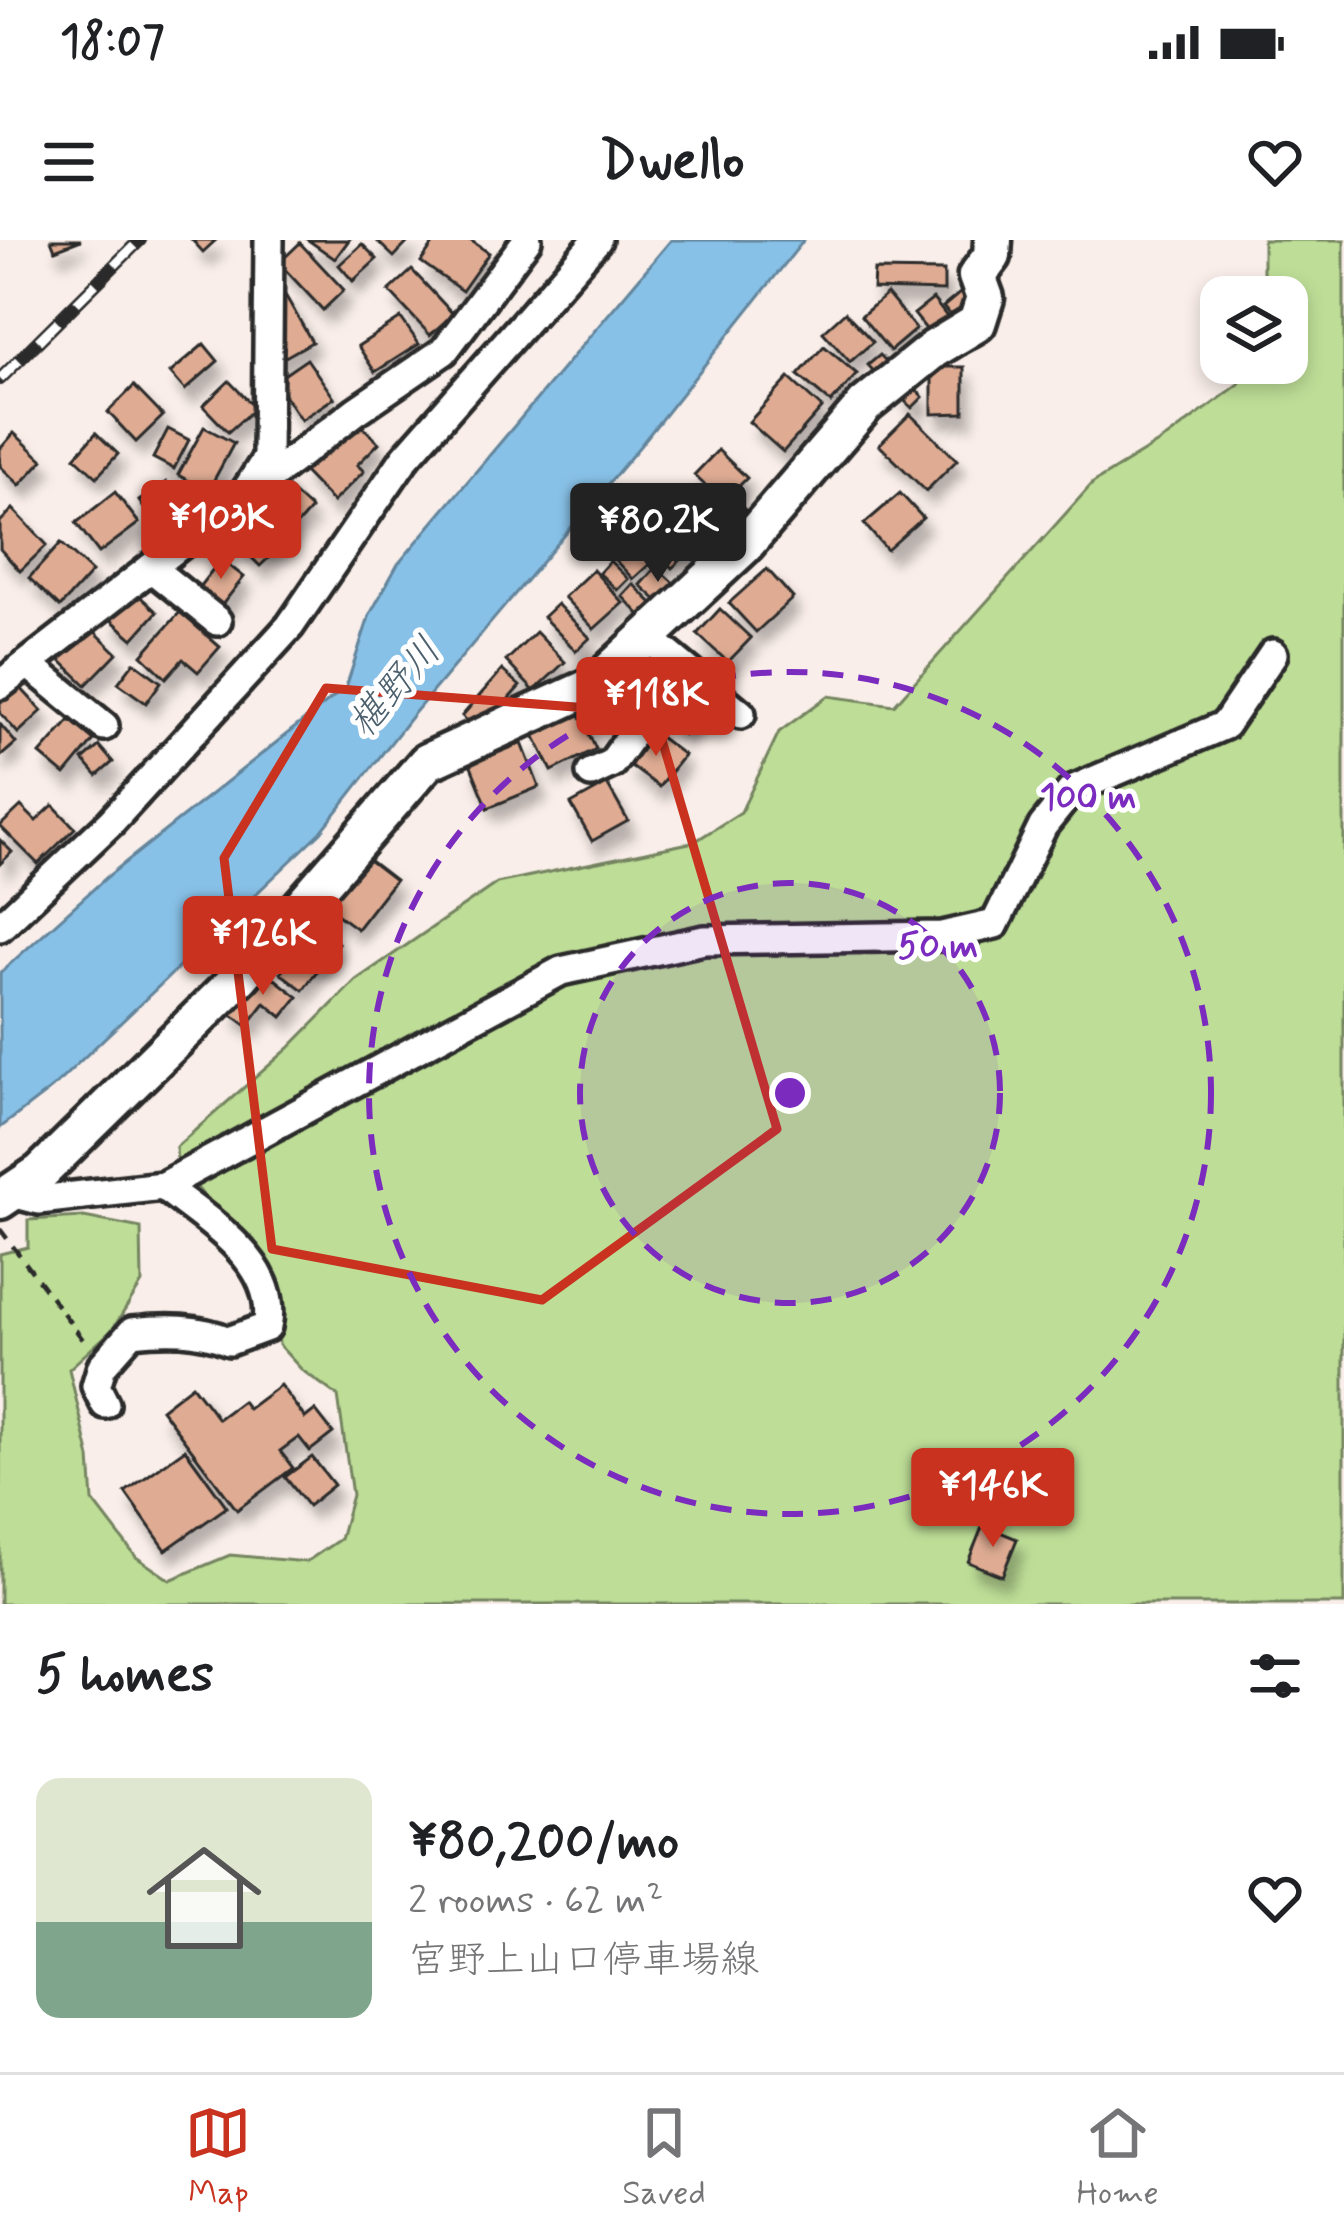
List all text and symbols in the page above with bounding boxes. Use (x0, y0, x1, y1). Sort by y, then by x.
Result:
text: 18:07 (60, 13, 165, 72)
text: Dwello (599, 127, 745, 198)
icon: menu (36, 129, 102, 195)
icon: heart (1242, 129, 1308, 195)
map controls (1200, 276, 1308, 384)
button: layers (1200, 276, 1308, 384)
pin: ¥103K (137, 480, 305, 582)
pin: ¥80.2K (560, 483, 756, 585)
text: ¥103K (168, 493, 274, 544)
text: ¥80.2K (597, 496, 719, 547)
water label: 椹野川 (338, 627, 454, 749)
pin: ¥118K (572, 657, 740, 759)
text: ¥118K (603, 670, 709, 721)
text: 100 m (1040, 775, 1136, 822)
pin: ¥126K (179, 896, 347, 998)
text: ¥126K (210, 909, 316, 960)
text: 50 m (898, 924, 978, 971)
centre of rings (769, 1072, 811, 1114)
pin: ¥146K (909, 1448, 1077, 1550)
text: ¥146K (938, 1461, 1048, 1512)
text: 5 homes (36, 1643, 214, 1709)
icon: filters (1242, 1643, 1308, 1709)
text: ¥80,200/mo (408, 1810, 679, 1876)
icon: home (132, 1826, 276, 1970)
icon: heart (1242, 1865, 1308, 1931)
text: 2 rooms · 62 m² (408, 1876, 663, 1927)
text: 宮野上山口停車場線 (408, 1936, 759, 1987)
tab: Map (185, 2100, 251, 2216)
tab: Saved (622, 2100, 706, 2216)
tab: Home (1077, 2100, 1159, 2216)

